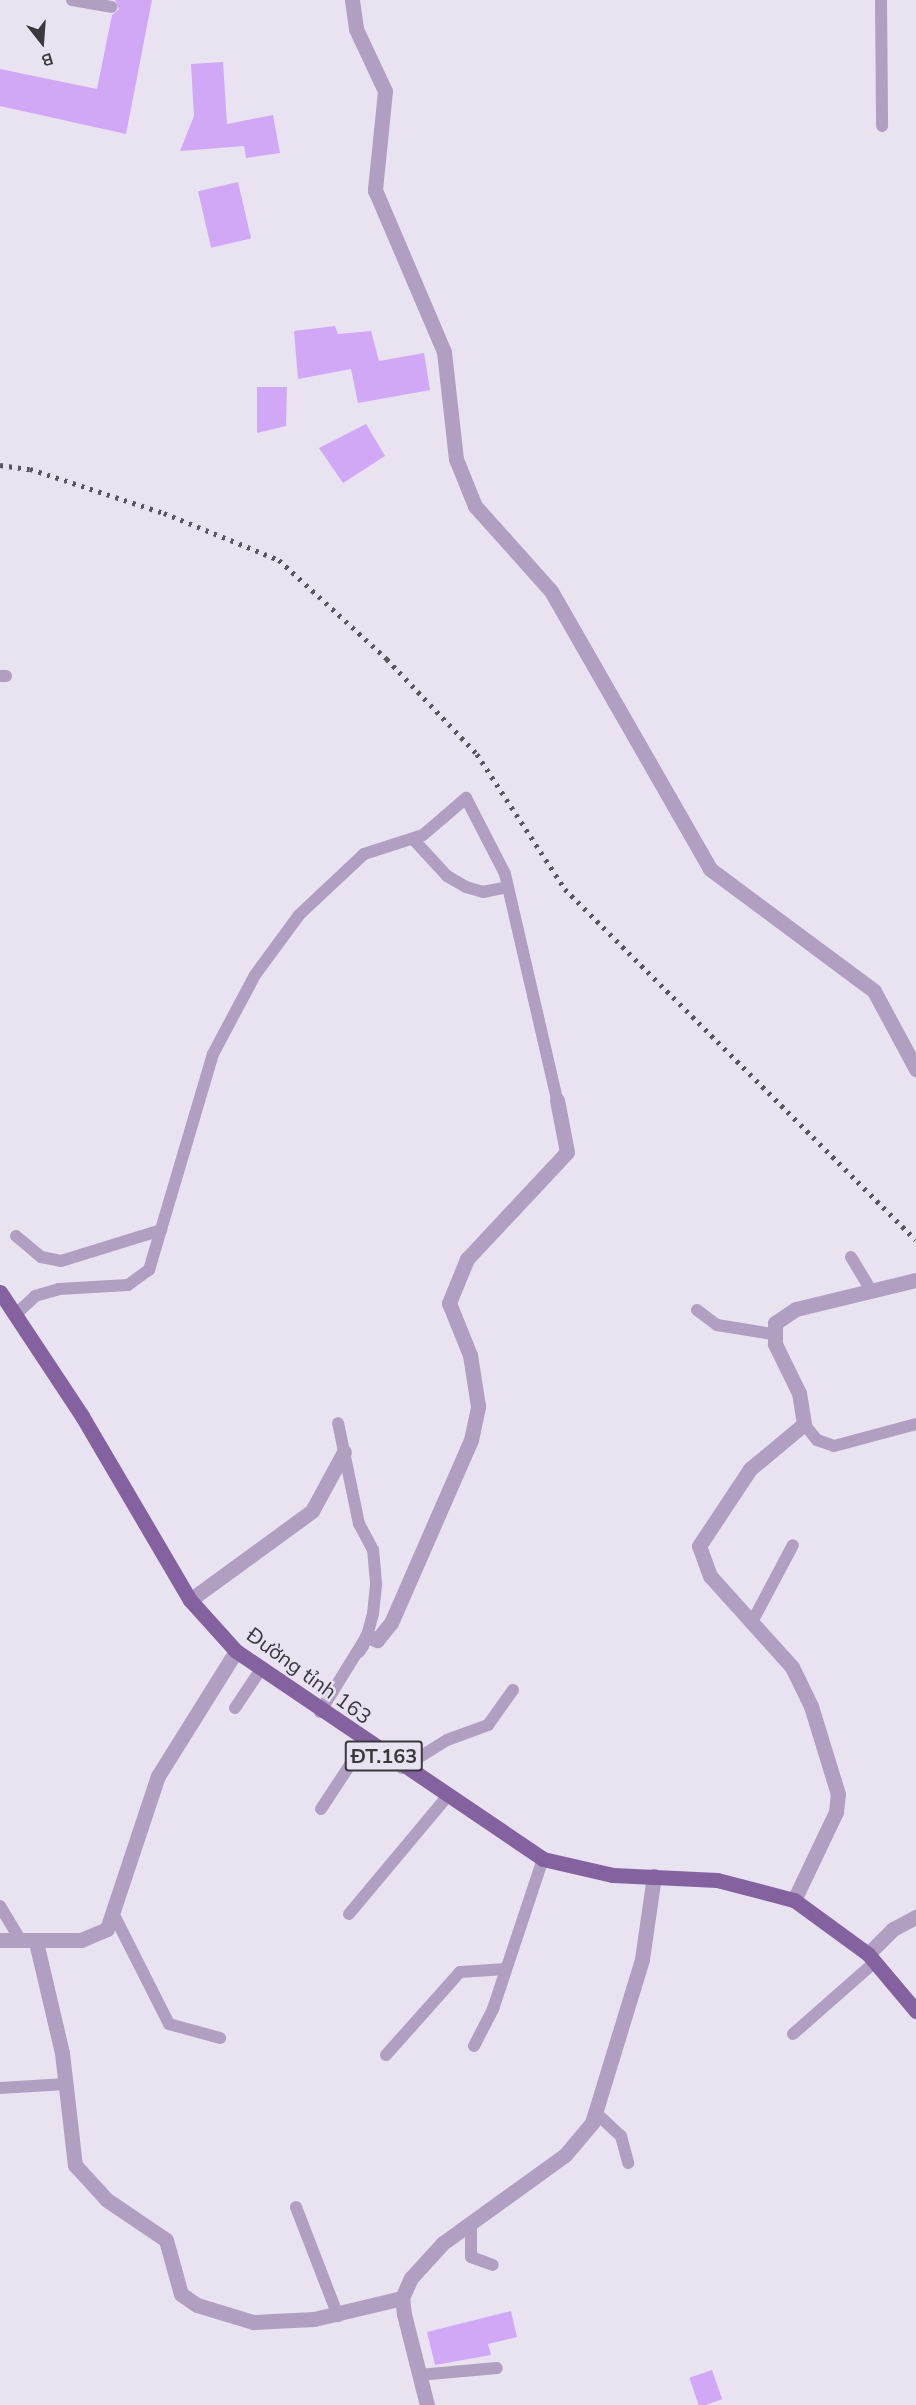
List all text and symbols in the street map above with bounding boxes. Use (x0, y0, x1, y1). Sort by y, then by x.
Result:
north arrow (12, 12, 72, 72)
text: B (39, 47, 56, 71)
street label: Đường tỉnh 163 (242, 1622, 376, 1730)
road number: ĐT.163 (344, 1739, 424, 1773)

